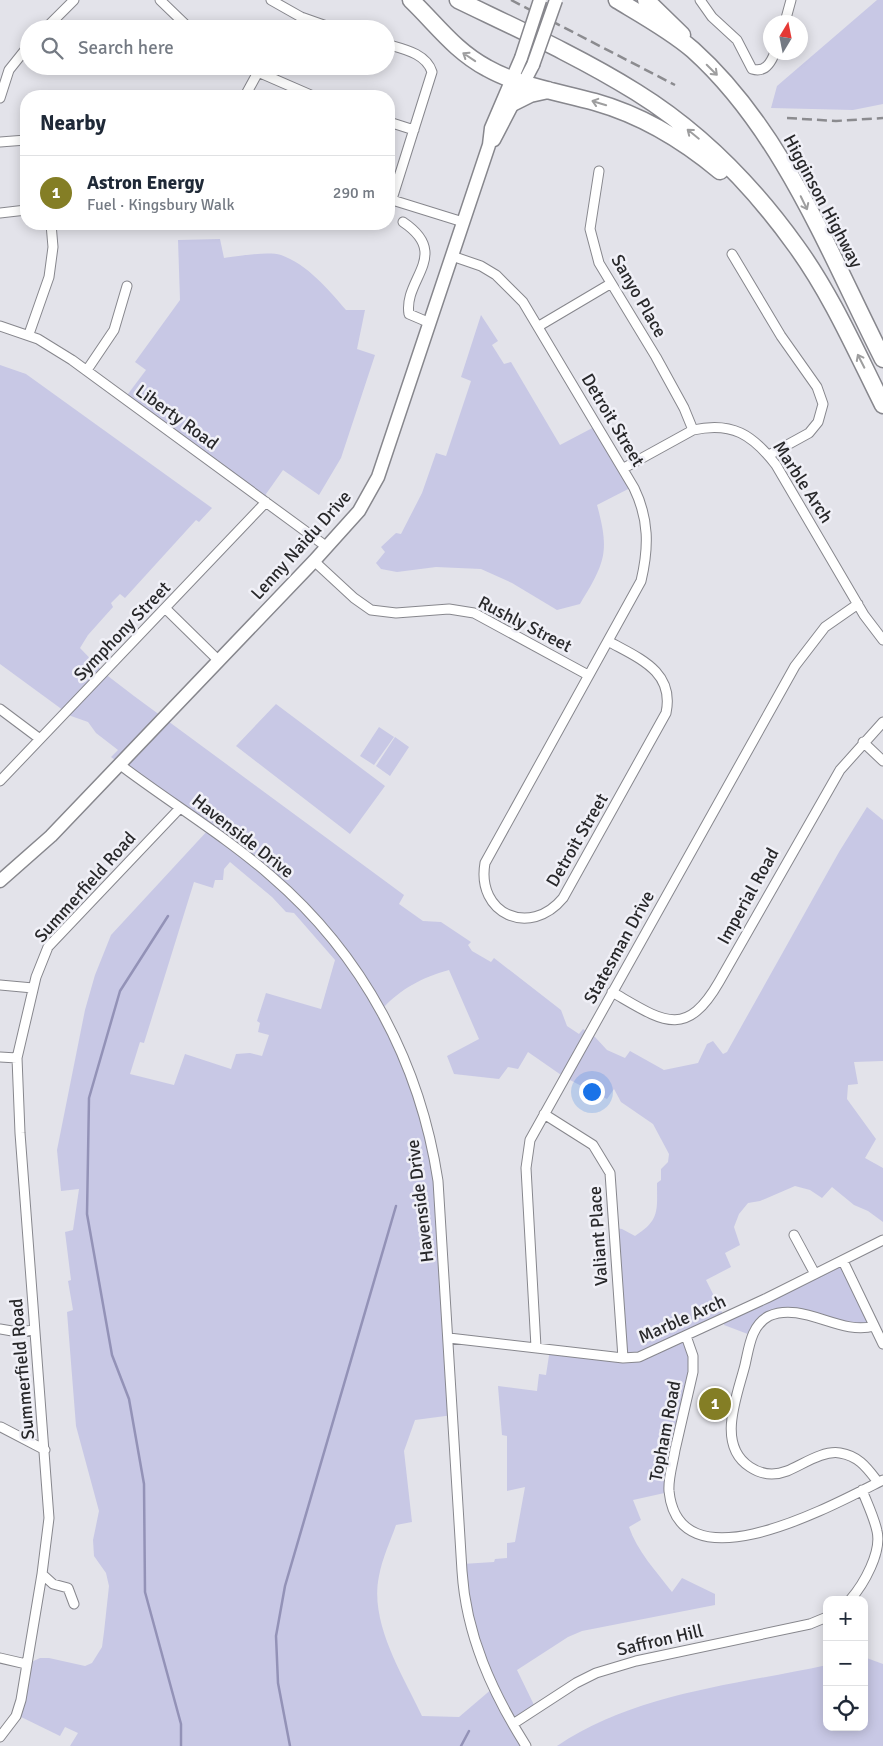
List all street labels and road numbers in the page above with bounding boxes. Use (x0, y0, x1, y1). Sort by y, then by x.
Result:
street label: Higginson Highway (779, 131, 868, 272)
street label: Sanyo Place (606, 251, 672, 341)
street label: Detroit Street (577, 370, 649, 470)
street label: Liberty Road (131, 380, 223, 454)
street label: Marble Arch (768, 437, 838, 527)
street label: Lenny Naidu Drive (246, 486, 356, 604)
street label: Symphony Street (69, 577, 175, 685)
street label: Rushly Street (474, 591, 576, 657)
street label: Havenside Drive (188, 789, 298, 883)
street label: Detroit Street (541, 789, 613, 891)
street label: Summerfield Road (30, 827, 140, 947)
street label: Imperial Road (712, 844, 784, 948)
street label: Statesman Drive (579, 887, 659, 1007)
street label: Havenside Drive (402, 1138, 438, 1264)
street label: Valiant Place (584, 1185, 612, 1287)
street label: Marble Arch (635, 1290, 729, 1348)
street label: Summerfield Road (5, 1298, 39, 1440)
street label: Topham Road (644, 1379, 686, 1483)
street label: Saffron Hill (615, 1619, 705, 1661)

